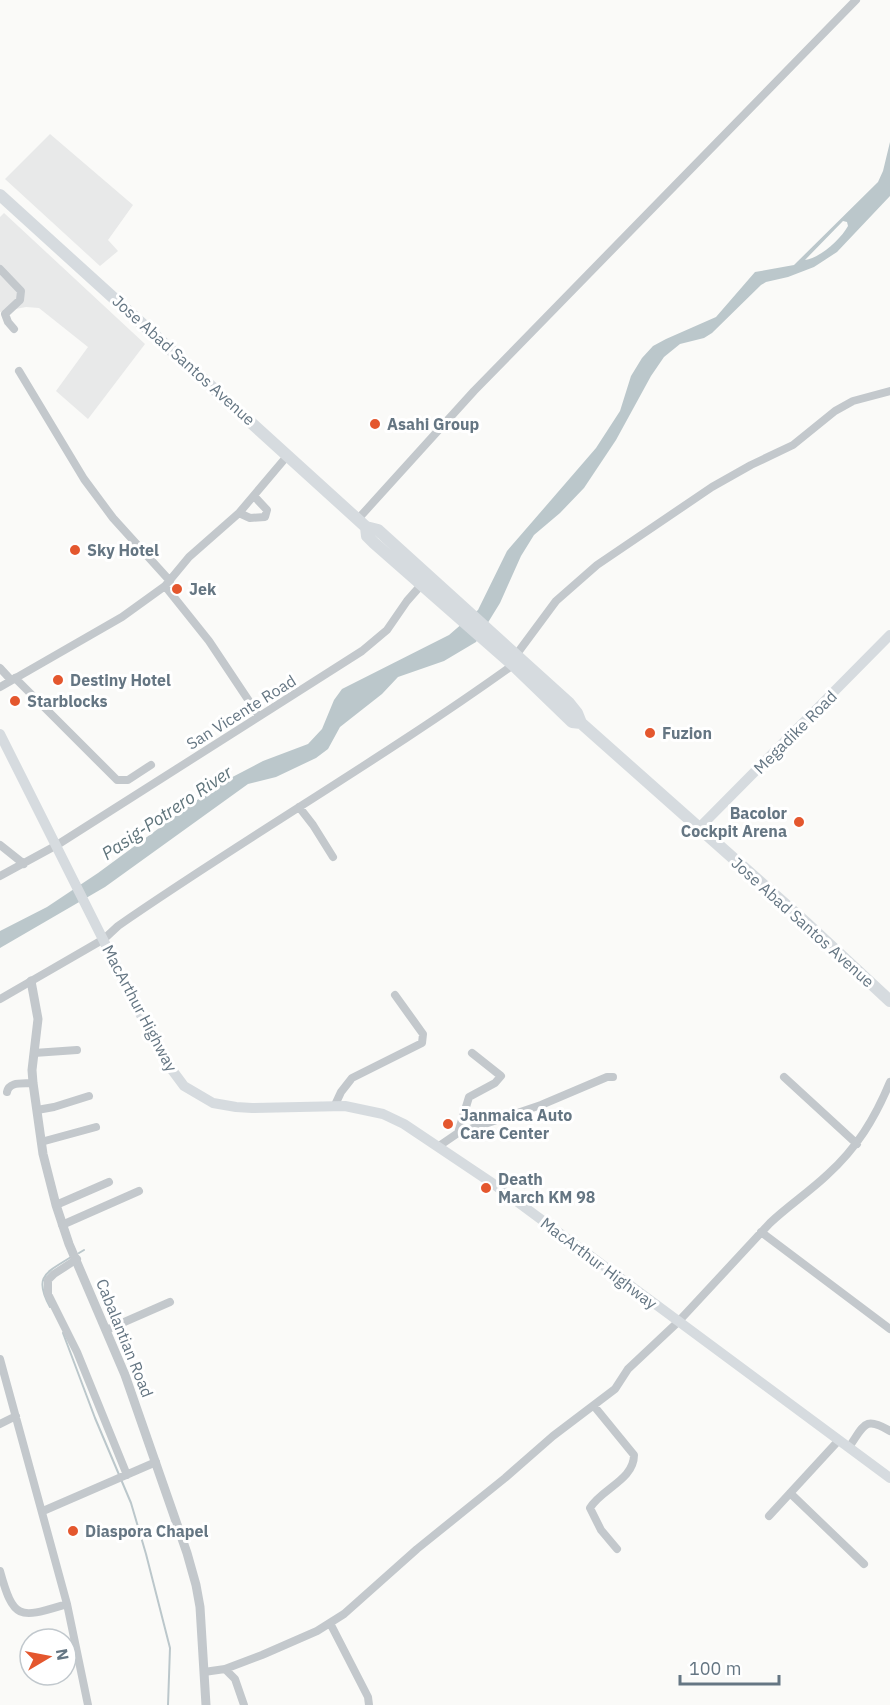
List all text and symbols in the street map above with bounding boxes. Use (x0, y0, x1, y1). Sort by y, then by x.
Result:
street label: Jose Abad Santos Avenue (109, 291, 260, 429)
place label: Asahi Group (387, 414, 479, 434)
marker: Asahi Group (368, 417, 382, 431)
place label: Sky Hotel (87, 540, 159, 560)
marker: Sky Hotel (68, 543, 82, 557)
place label: Jek (189, 579, 217, 599)
marker: Jek (170, 582, 184, 596)
place label: Destiny Hotel (70, 670, 171, 690)
street label: San Vicente Road (183, 670, 299, 754)
marker: Destiny Hotel (51, 673, 65, 687)
street label: Megadike Road (749, 686, 841, 778)
place label: Starblocks (27, 691, 108, 711)
marker: Starblocks (8, 694, 22, 708)
place label: Fuzion (662, 723, 712, 743)
marker: Fuzion (643, 726, 657, 740)
water label: Pasig-Potrero River (97, 760, 237, 865)
place label: Bacolor Cockpit Arena (681, 803, 788, 841)
marker: Bacolor Cockpit Arena (792, 815, 806, 829)
street label: Jose Abad Santos Avenue (728, 853, 879, 991)
street label: MacArthur Highway (98, 941, 182, 1075)
place label: Janmaica Auto Care Center (460, 1105, 572, 1143)
marker: Janmaica Auto Care Center (441, 1117, 455, 1131)
place label: Death March KM 98 (498, 1169, 595, 1207)
marker: Death March KM 98 (479, 1181, 493, 1195)
street label: MacArthur Highway (537, 1213, 661, 1313)
street label: Cabalantian Road (92, 1276, 158, 1400)
place label: Diaspora Chapel (85, 1521, 209, 1541)
marker: Diaspora Chapel (66, 1524, 80, 1538)
north arrow (18, 1627, 78, 1687)
text: N (52, 1647, 74, 1662)
scale bar (680, 1648, 779, 1686)
text: 100 m (689, 1657, 741, 1680)

